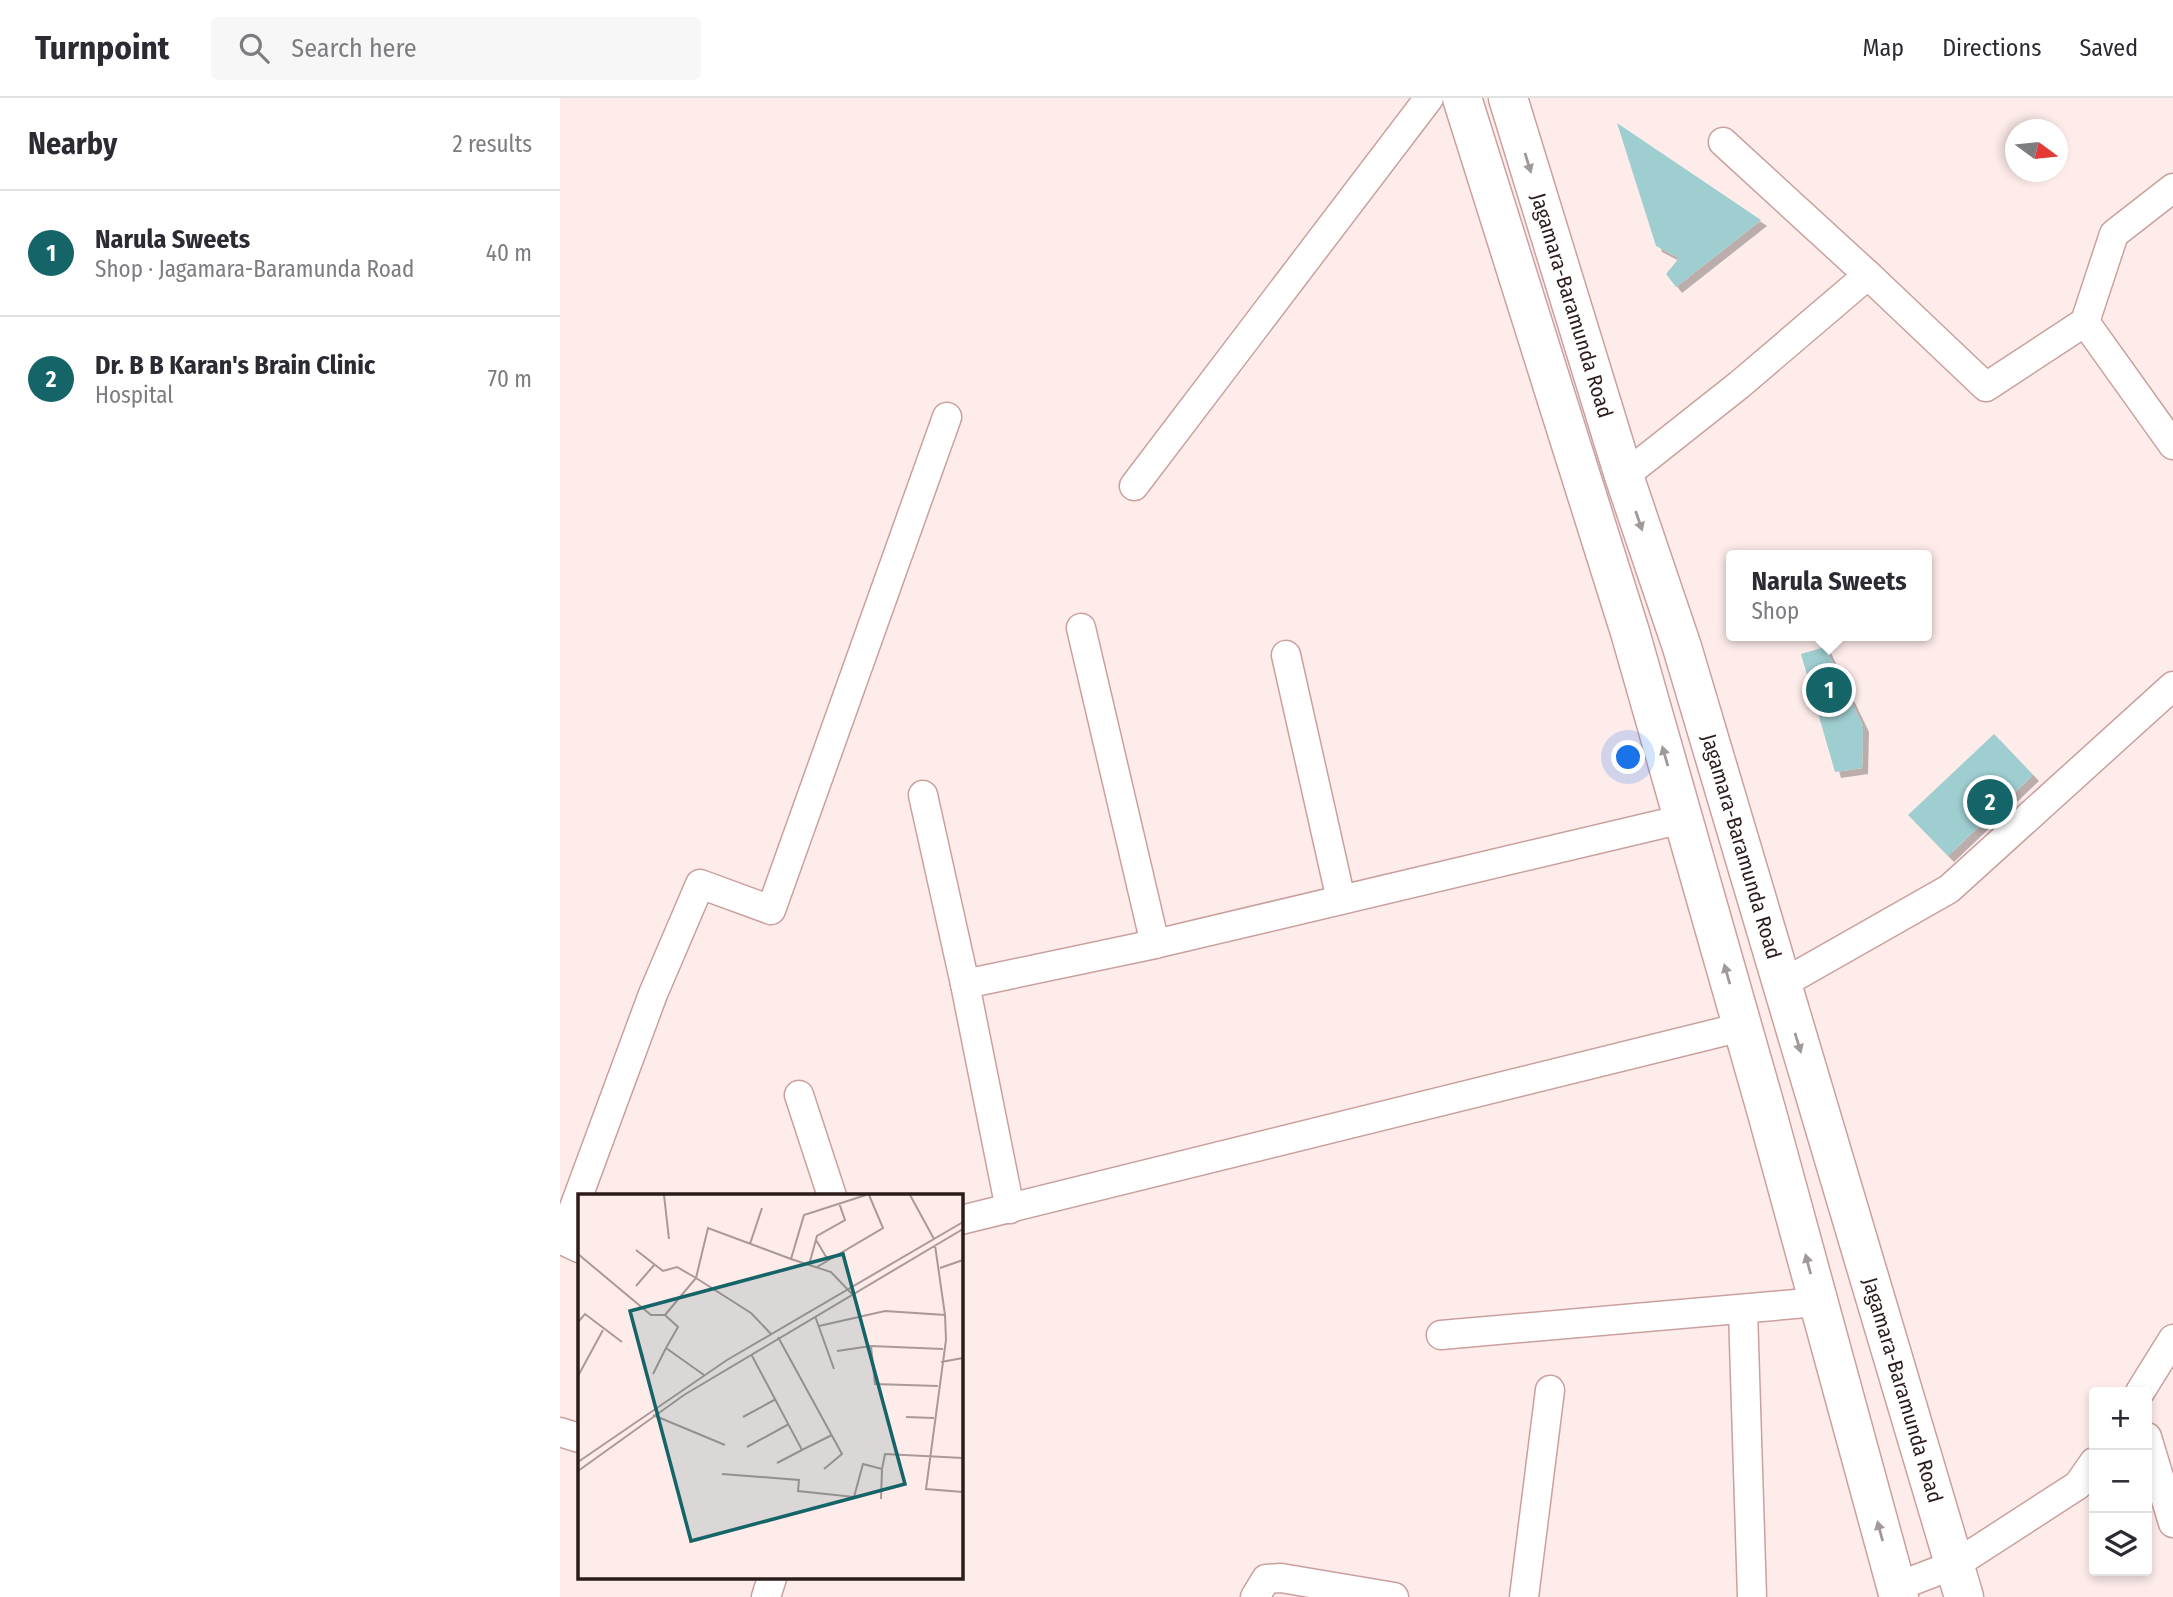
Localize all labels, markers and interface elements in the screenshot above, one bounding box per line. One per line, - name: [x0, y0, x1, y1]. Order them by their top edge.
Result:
- search box: [211, 17, 701, 80]
- text: Turnpoint: [35, 28, 169, 68]
- icon: search: [235, 29, 273, 67]
- text: Search here: [291, 33, 417, 64]
- text: Map: [1863, 34, 1904, 62]
- text: Directions: [1942, 34, 2041, 62]
- text: Saved: [2079, 34, 2138, 62]
- north arrow: [2005, 119, 2068, 182]
- text: Nearby: [28, 126, 117, 162]
- text: 2 results: [452, 130, 532, 158]
- one-way arrow: [1523, 153, 1534, 174]
- street label: Jagamara-Baramunda Road: [1525, 190, 1618, 421]
- text: Narula Sweets: [95, 224, 250, 255]
- text: 1: [46, 239, 56, 267]
- text: 40 m: [486, 239, 532, 267]
- text: Shop · Jagamara-Baramunda Road: [95, 255, 414, 283]
- text: Dr. B B Karan's Brain Clinic: [95, 350, 375, 381]
- text: 2: [46, 365, 56, 393]
- text: 70 m: [488, 365, 532, 393]
- text: Hospital: [95, 381, 173, 409]
- one-way arrow: [1634, 510, 1645, 531]
- popup: [1726, 550, 1932, 641]
- text: Narula Sweets: [1751, 566, 1907, 597]
- text: Shop: [1751, 597, 1799, 625]
- pin: 1: [1806, 664, 1852, 716]
- street label: Jagamara-Baramunda Road: [1695, 731, 1787, 962]
- your location: [1611, 740, 1645, 774]
- one-way arrow: [1659, 744, 1670, 766]
- pin: 2: [1967, 776, 2013, 828]
- one-way arrow: [1722, 964, 1732, 985]
- one-way arrow: [1793, 1033, 1803, 1054]
- inset map: [578, 1194, 962, 1580]
- one-way arrow: [1802, 1253, 1813, 1275]
- street label: Jagamara-Baramunda Road: [1857, 1274, 1948, 1506]
- map controls: [2089, 1387, 2152, 1576]
- button: +: [2089, 1387, 2152, 1450]
- button: −: [2089, 1450, 2152, 1513]
- button: layers: [2089, 1513, 2152, 1576]
- one-way arrow: [1875, 1520, 1885, 1541]

